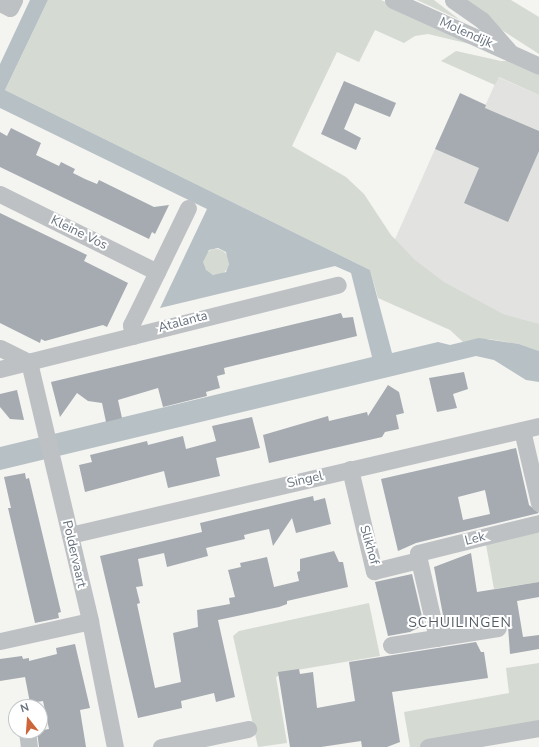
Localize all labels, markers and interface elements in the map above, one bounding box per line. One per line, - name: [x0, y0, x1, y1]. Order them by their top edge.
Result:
- street label: Molendijk: [437, 14, 495, 52]
- street label: Kleine Vos: [48, 213, 110, 253]
- street label: Atalanta: [157, 308, 209, 336]
- street label: Singel: [285, 468, 325, 492]
- street label: Poldervaart: [59, 519, 89, 589]
- street label: Slikhof: [356, 524, 382, 566]
- street label: Lek: [463, 529, 487, 549]
- district label: SCHUILINGEN: [408, 615, 512, 631]
- north arrow: [8, 699, 48, 739]
- text: N: [19, 700, 31, 716]

